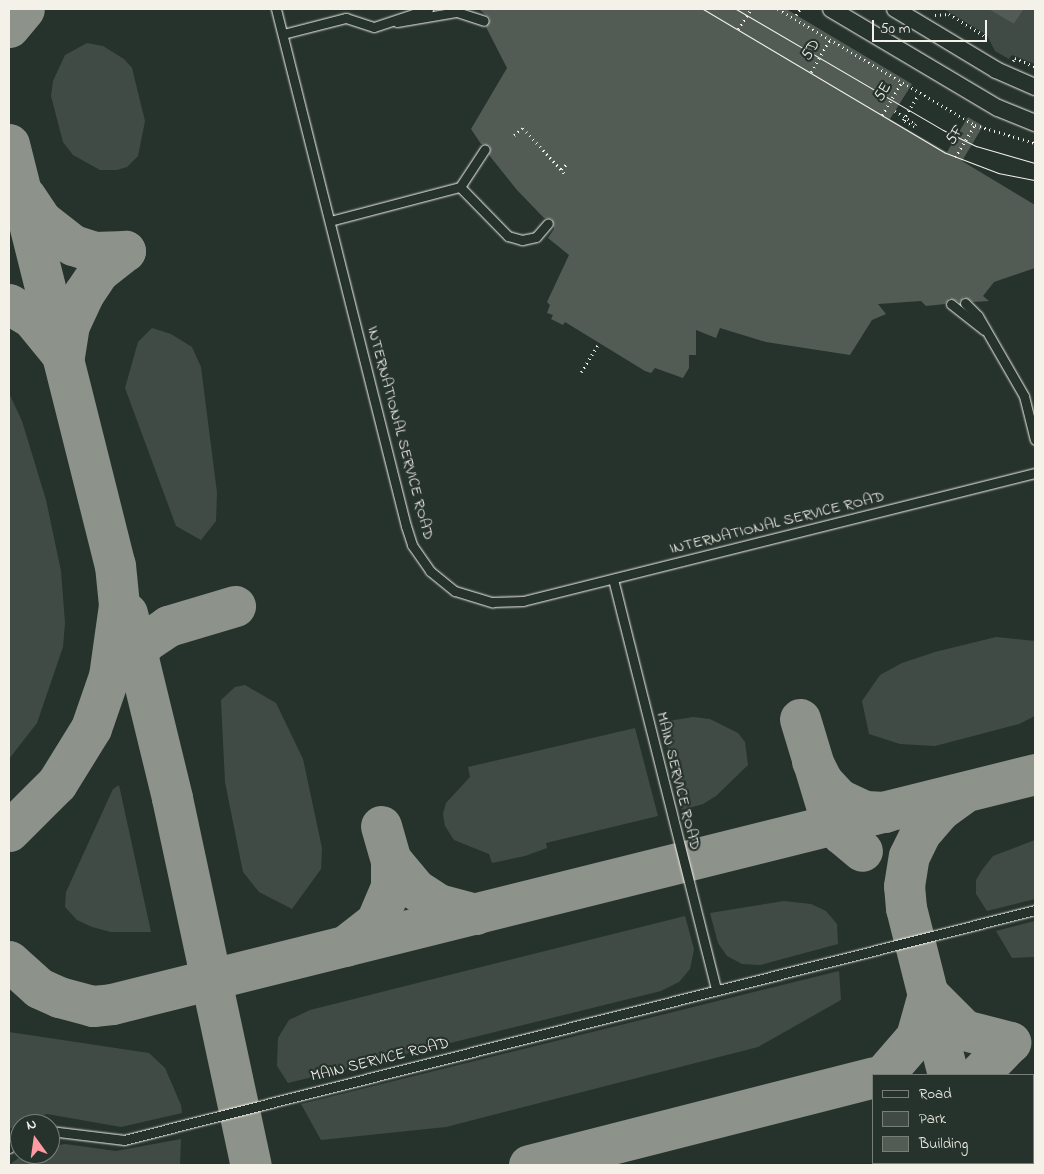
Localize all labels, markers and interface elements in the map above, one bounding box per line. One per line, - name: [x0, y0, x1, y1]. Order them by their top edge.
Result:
- scale bar: [874, 10, 989, 42]
- text: 50 m: [880, 18, 910, 40]
- street label: 5D: [797, 36, 825, 64]
- street label: 5E: [870, 79, 896, 105]
- street label: 5F: [942, 122, 968, 148]
- street label: INTERNATIONAL SERVICE ROAD: [362, 324, 438, 542]
- street label: INTERNATIONAL SERVICE ROAD: [668, 487, 886, 559]
- street label: MAIN SERVICE ROAD: [652, 710, 704, 852]
- street label: MAIN SERVICE ROAD: [309, 1034, 451, 1086]
- legend: [872, 1074, 1034, 1164]
- text: Road: [919, 1083, 952, 1105]
- text: Park: [919, 1108, 946, 1130]
- north arrow: [10, 1114, 60, 1164]
- text: N: [24, 1114, 39, 1136]
- text: Building: [919, 1133, 968, 1155]

